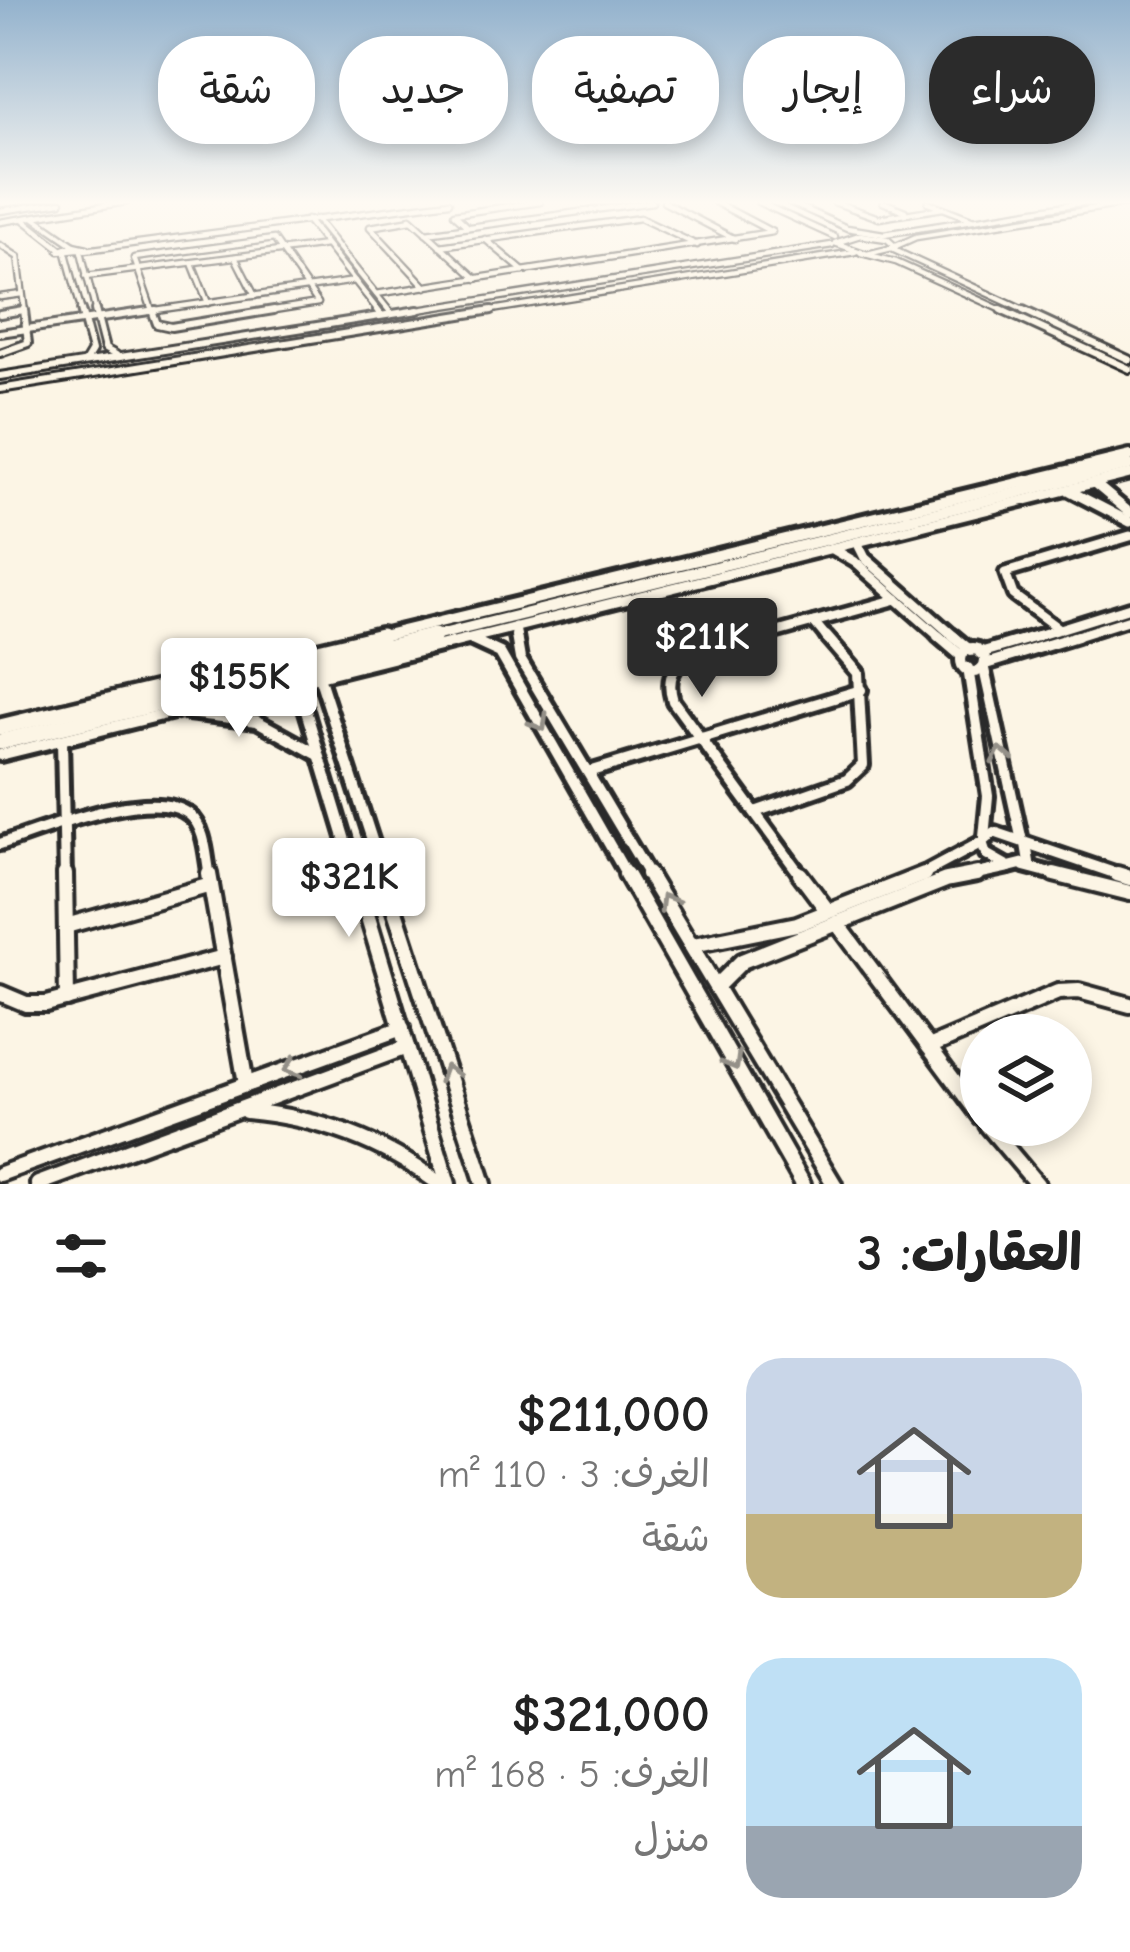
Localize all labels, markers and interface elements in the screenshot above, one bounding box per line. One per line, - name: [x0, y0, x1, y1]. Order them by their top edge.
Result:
- chip: شقة: [158, 36, 315, 144]
- chip: جديد: [339, 36, 508, 144]
- chip: تصفية: [532, 36, 719, 144]
- chip: إيجار: [743, 36, 905, 144]
- chip: شراء: [929, 36, 1095, 144]
- pin: $211K: [618, 598, 786, 700]
- text: $211K: [654, 614, 750, 659]
- pin: $155K: [155, 638, 323, 740]
- text: $155K: [188, 654, 290, 699]
- one-way arrow: [525, 710, 548, 732]
- one-way arrow: [989, 746, 1015, 766]
- pin: $321K: [265, 838, 433, 940]
- text: $321K: [299, 854, 399, 899]
- one-way arrow: [659, 893, 682, 915]
- map controls: [960, 1014, 1092, 1146]
- button: layers: [960, 1014, 1092, 1146]
- one-way arrow: [718, 1049, 741, 1070]
- one-way arrow: [282, 1053, 303, 1078]
- one-way arrow: [438, 1063, 463, 1084]
- icon: filters: [48, 1223, 114, 1289]
- text: العقارات: 3: [857, 1224, 1082, 1283]
- text: $211,000: [517, 1385, 710, 1444]
- icon: home: [842, 1406, 986, 1550]
- text: الغرف: 3 · 110 m²: [438, 1452, 710, 1497]
- text: شقة: [642, 1516, 710, 1561]
- text: $321,000: [511, 1685, 710, 1744]
- icon: home: [842, 1706, 986, 1850]
- text: الغرف: 5 · 168 m²: [434, 1752, 710, 1797]
- text: منزل: [633, 1816, 710, 1861]

